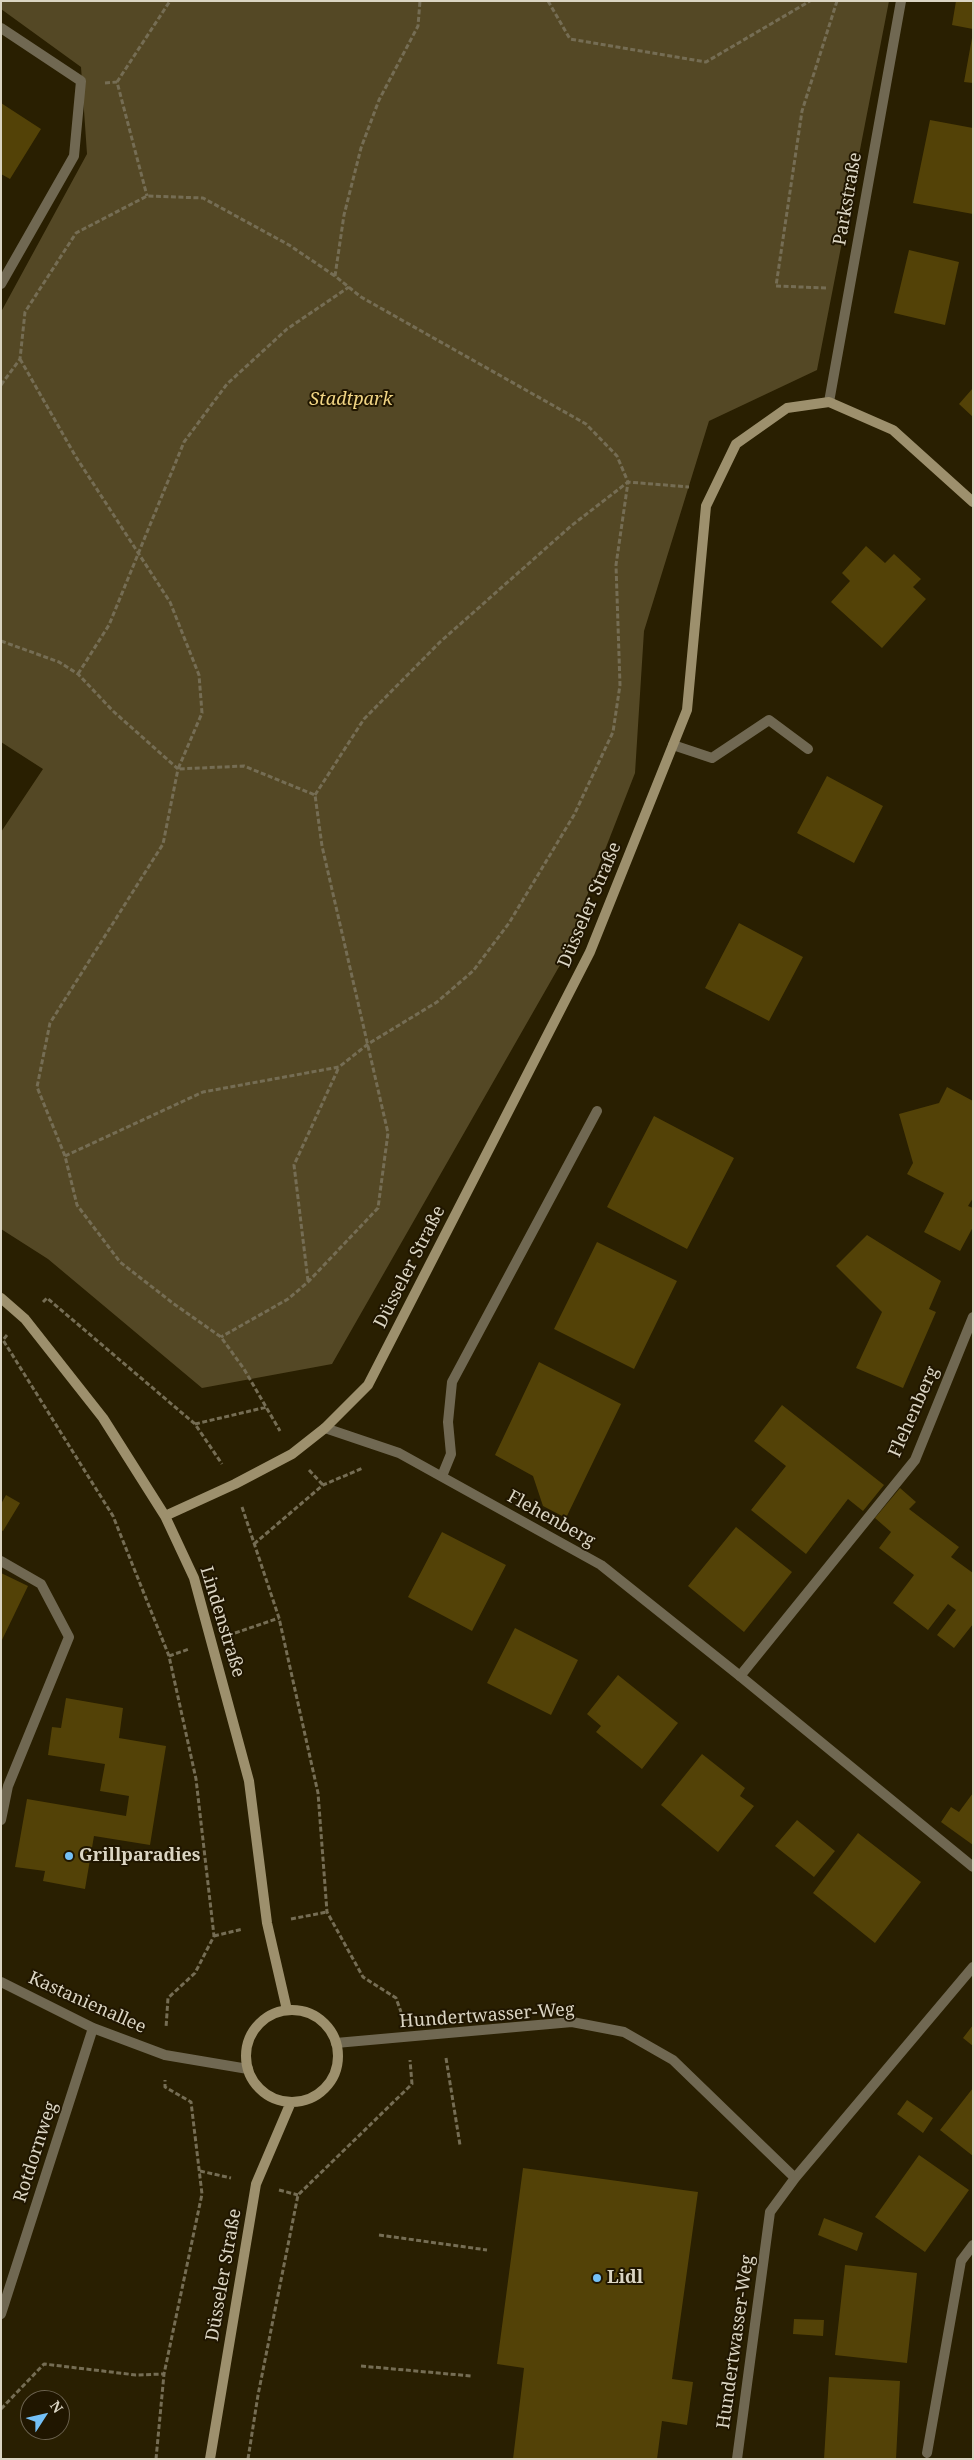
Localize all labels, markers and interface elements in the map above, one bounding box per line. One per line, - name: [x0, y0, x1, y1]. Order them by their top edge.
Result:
- street label: Parkstraße: [829, 151, 867, 247]
- park label: Stadtpark: [309, 389, 393, 411]
- street label: Düsseler Straße: [554, 839, 626, 971]
- street label: Düsseler Straße: [370, 1202, 450, 1332]
- street label: Flehenberg: [884, 1363, 944, 1461]
- street label: Flehenberg: [503, 1486, 599, 1552]
- street label: Lindenstraße: [195, 1564, 249, 1680]
- place label: Grillparadies: [79, 1845, 201, 1867]
- marker: Grillparadies: [63, 1850, 75, 1862]
- street label: Kastanienallee: [25, 1967, 149, 2039]
- street label: Hundertwasser-Weg: [399, 1999, 575, 2033]
- street label: Rotdornweg: [10, 2099, 62, 2205]
- street label: Düsseler Straße: [202, 2207, 246, 2343]
- street label: Hundertwasser-Weg: [713, 2254, 759, 2430]
- place label: Lidl: [607, 2267, 643, 2289]
- marker: Lidl: [591, 2272, 603, 2284]
- north arrow: [20, 2390, 70, 2440]
- text: N: [46, 2397, 68, 2417]

